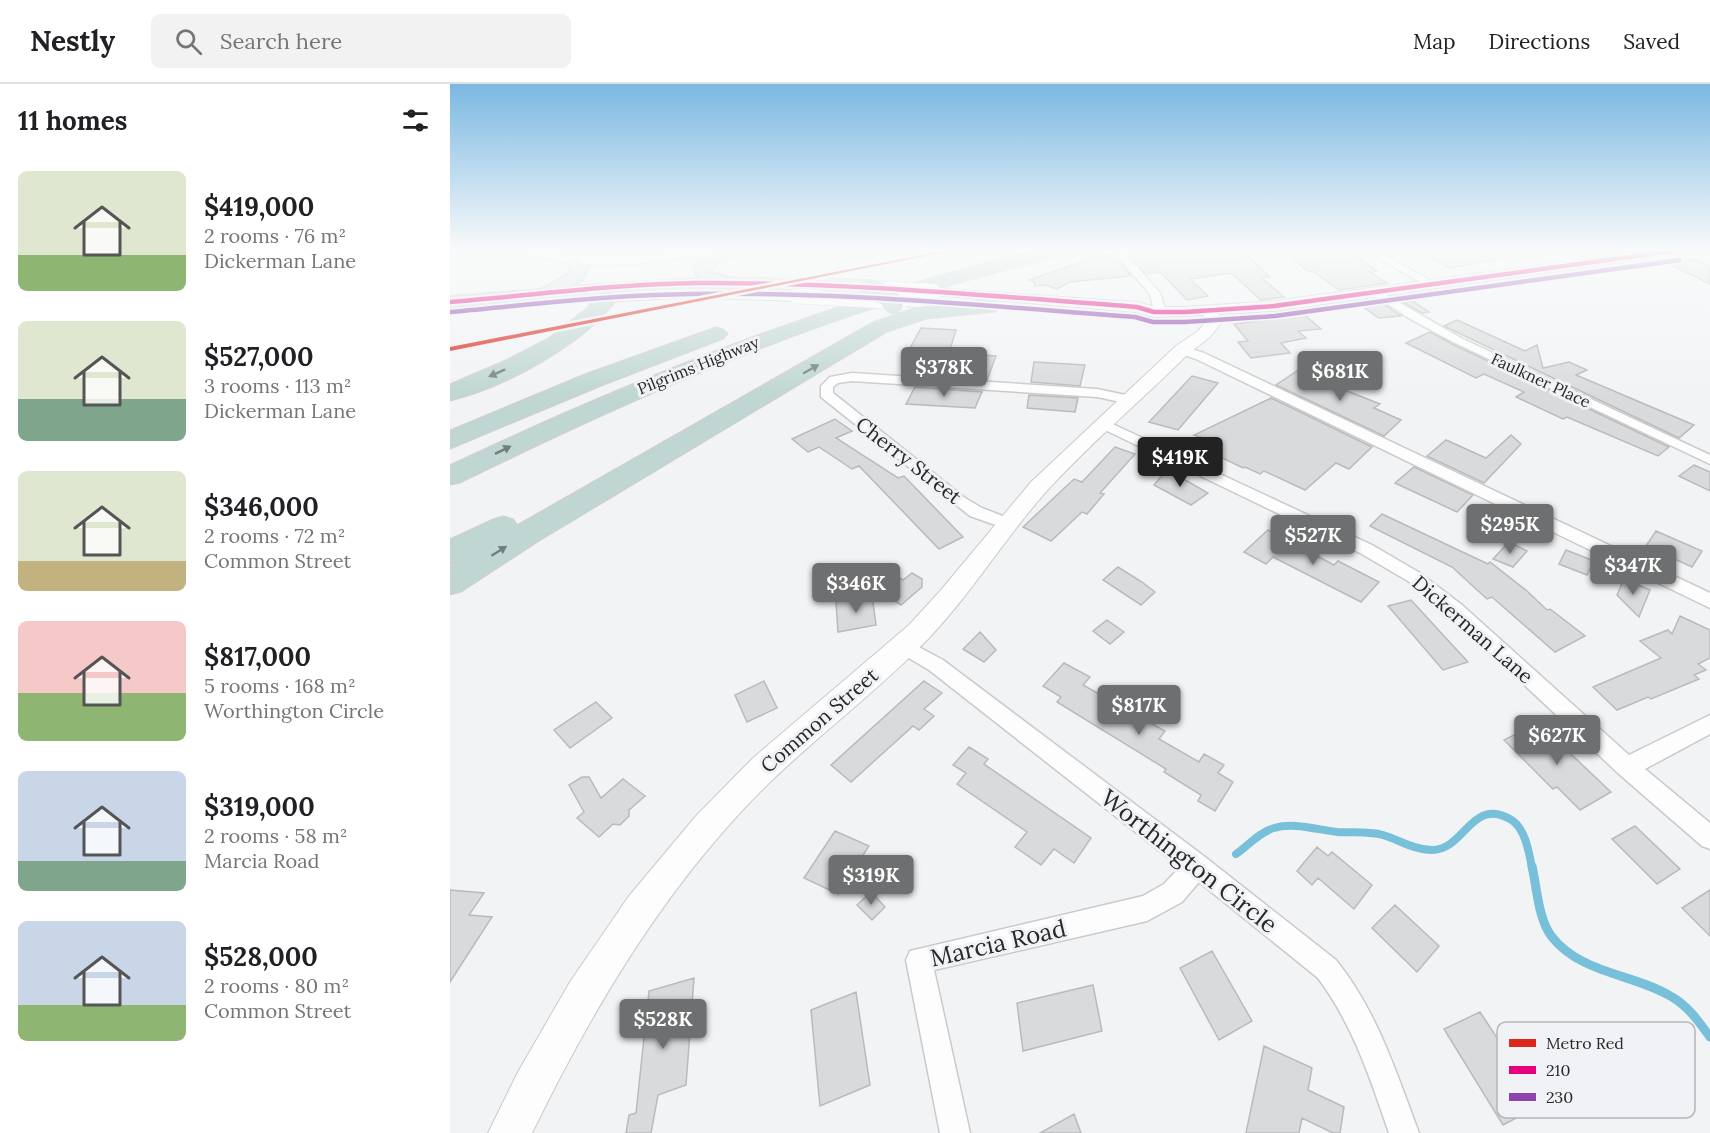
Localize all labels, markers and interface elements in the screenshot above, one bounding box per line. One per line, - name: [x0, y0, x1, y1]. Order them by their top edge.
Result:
- search box: [151, 14, 571, 68]
- text: Nestly: [30, 23, 115, 59]
- icon: search: [172, 25, 205, 58]
- text: Search here: [220, 27, 342, 55]
- text: Map: [1413, 28, 1456, 55]
- text: Directions: [1489, 28, 1590, 55]
- text: Saved: [1623, 28, 1680, 55]
- text: 11 homes: [18, 104, 127, 137]
- icon: filters: [399, 104, 432, 137]
- text: $419,000: [204, 190, 314, 223]
- icon: home: [66, 195, 138, 267]
- text: 2 rooms · 76 m²: [204, 223, 346, 248]
- text: Dickerman Lane: [204, 248, 356, 273]
- street label: Pilgrims Highway: [634, 331, 762, 399]
- text: $527,000: [204, 340, 313, 373]
- icon: home: [66, 345, 138, 417]
- pin: $378K: [902, 347, 986, 398]
- street label: Faulkner Place: [1488, 348, 1594, 412]
- pin: $681K: [1298, 351, 1382, 402]
- text: $378K: [915, 354, 973, 379]
- text: $681K: [1311, 358, 1369, 383]
- one-way arrow: [803, 364, 819, 375]
- one-way arrow: [488, 369, 505, 378]
- text: 3 rooms · 113 m²: [204, 373, 352, 398]
- text: Dickerman Lane: [204, 398, 356, 423]
- street label: Cherry Street: [851, 411, 967, 509]
- pin: $419K: [1138, 437, 1222, 488]
- text: $419K: [1152, 444, 1208, 469]
- one-way arrow: [494, 446, 511, 455]
- text: $346,000: [204, 490, 319, 523]
- icon: home: [66, 495, 138, 567]
- pin: $295K: [1468, 504, 1552, 555]
- text: $295K: [1481, 511, 1539, 536]
- pin: $527K: [1271, 515, 1355, 566]
- text: $527K: [1285, 522, 1341, 547]
- text: 2 rooms · 72 m²: [204, 523, 345, 548]
- pin: $347K: [1591, 545, 1675, 596]
- one-way arrow: [491, 546, 507, 557]
- text: Common Street: [204, 548, 351, 573]
- text: $347K: [1604, 552, 1662, 577]
- pin: $346K: [814, 563, 898, 614]
- text: $346K: [826, 570, 886, 595]
- street label: Dickerman Lane: [1407, 570, 1539, 688]
- text: $817,000: [204, 640, 311, 673]
- icon: home: [66, 645, 138, 717]
- street label: Common Street: [755, 662, 883, 778]
- text: 5 rooms · 168 m²: [204, 673, 356, 698]
- pin: $817K: [1097, 685, 1181, 736]
- text: $817K: [1112, 692, 1166, 717]
- text: Worthington Circle: [204, 698, 384, 723]
- pin: $627K: [1515, 715, 1599, 766]
- text: $627K: [1528, 722, 1586, 747]
- street label: Worthington Circle: [1094, 782, 1284, 940]
- text: $319,000: [204, 790, 315, 823]
- icon: home: [66, 795, 138, 867]
- text: 2 rooms · 58 m²: [204, 823, 348, 848]
- text: Marcia Road: [204, 848, 319, 873]
- pin: $319K: [829, 855, 913, 906]
- text: $319K: [843, 862, 899, 887]
- street label: Marcia Road: [927, 912, 1069, 974]
- text: $528,000: [204, 940, 318, 973]
- icon: home: [66, 945, 138, 1017]
- text: 2 rooms · 80 m²: [204, 973, 349, 998]
- text: Common Street: [204, 998, 351, 1023]
- pin: $528K: [621, 999, 705, 1050]
- text: $528K: [634, 1006, 692, 1031]
- legend: [1497, 1022, 1695, 1118]
- text: Metro Red: [1546, 1033, 1624, 1053]
- text: 210: [1546, 1060, 1570, 1080]
- text: 230: [1546, 1087, 1573, 1107]

